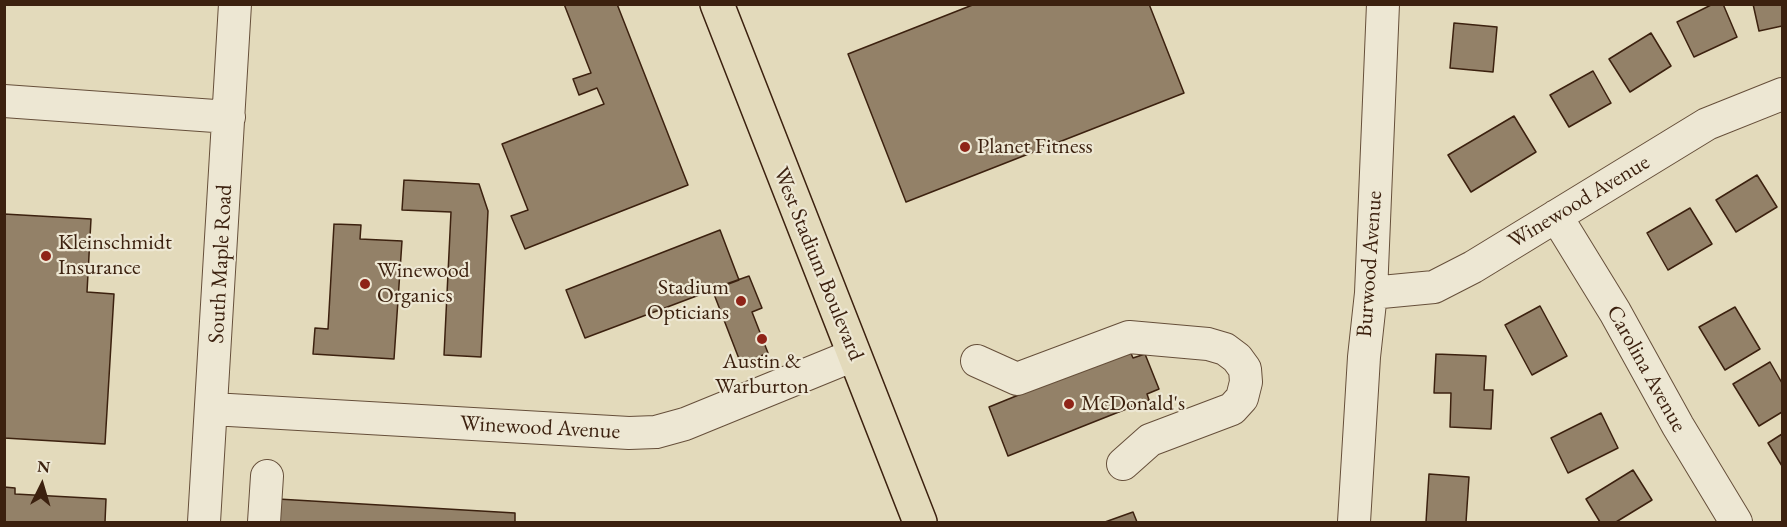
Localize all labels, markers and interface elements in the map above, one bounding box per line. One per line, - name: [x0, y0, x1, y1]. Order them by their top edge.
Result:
- place label: Planet Fitness: [977, 134, 1093, 160]
- marker: Planet Fitness: [958, 140, 972, 154]
- street label: Winewood Avenue: [1504, 149, 1654, 255]
- street label: West Stadium Boulevard: [767, 163, 869, 365]
- street label: South Maple Road: [204, 184, 238, 344]
- street label: Burwood Avenue: [1352, 190, 1388, 338]
- place label: Kleinschmidt Insurance: [58, 230, 172, 282]
- marker: Kleinschmidt Insurance: [39, 249, 53, 263]
- place label: Winewood Organics: [377, 258, 470, 310]
- place label: Stadium Opticians: [647, 275, 729, 326]
- marker: Winewood Organics: [358, 277, 372, 291]
- marker: Stadium Opticians: [734, 294, 748, 308]
- street label: Carolina Avenue: [1600, 301, 1692, 437]
- marker: Austin & Warburton: [755, 332, 769, 346]
- place label: Austin & Warburton: [715, 349, 809, 400]
- place label: McDonald's: [1081, 391, 1185, 417]
- marker: McDonald's: [1062, 397, 1076, 411]
- street label: Winewood Avenue: [459, 411, 621, 445]
- north arrow: [12, 455, 72, 515]
- text: N: [36, 456, 51, 478]

